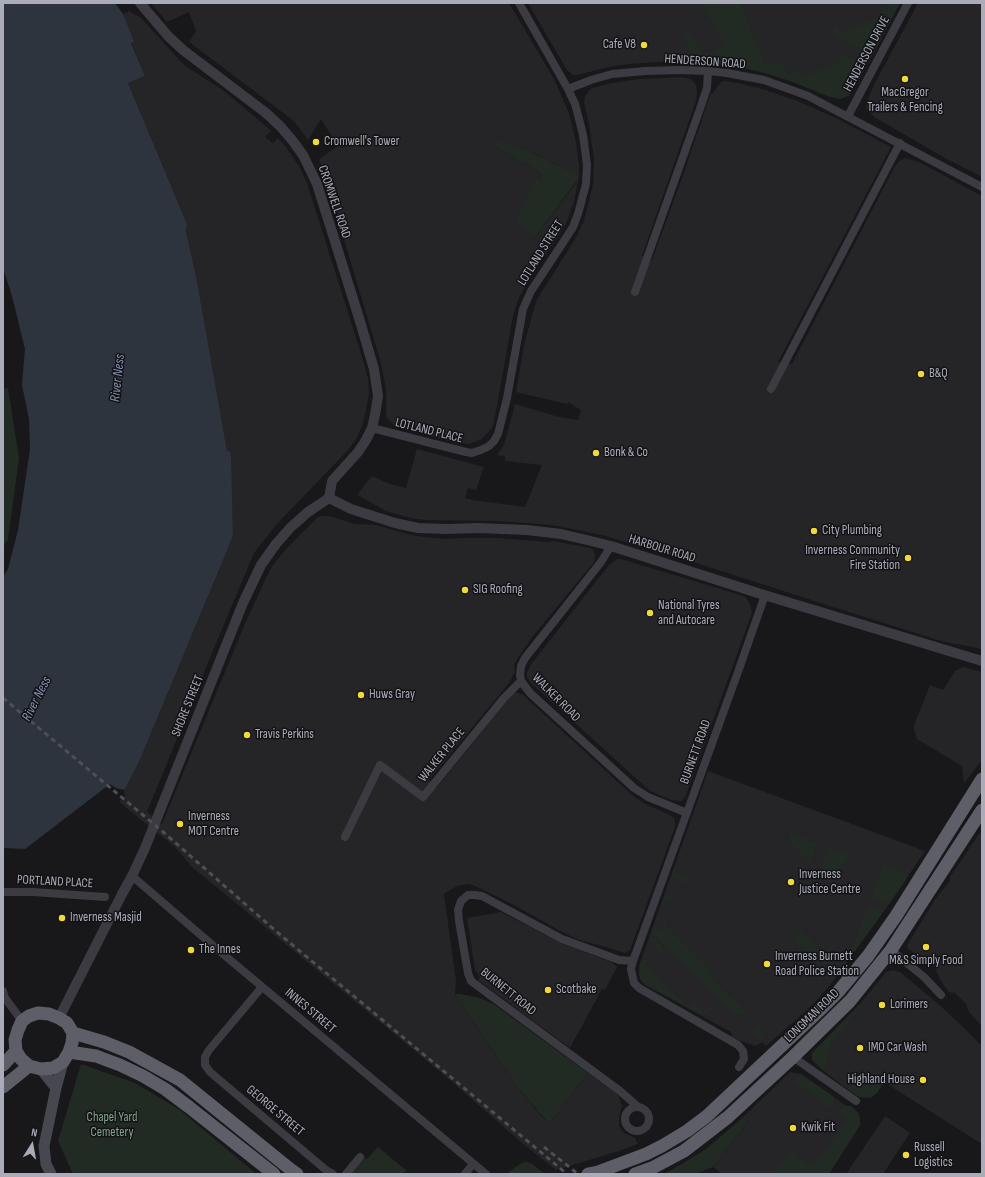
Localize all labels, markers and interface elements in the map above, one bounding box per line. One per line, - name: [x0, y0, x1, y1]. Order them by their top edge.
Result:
- street label: HENDERSON DRIVE: [841, 14, 893, 94]
- place label: Cafe V8: [603, 37, 636, 53]
- marker: Cafe V8: [639, 40, 649, 50]
- street label: HENDERSON ROAD: [664, 51, 746, 73]
- marker: MacGregor Trailers & Fencing: [900, 74, 910, 84]
- place label: MacGregor Trailers & Fencing: [867, 85, 943, 116]
- place label: Cromwell's Tower: [324, 134, 400, 150]
- marker: Cromwell's Tower: [311, 137, 321, 147]
- street label: CROMWELL ROAD: [314, 163, 354, 241]
- street label: LOTLAND STREET: [515, 217, 567, 289]
- water label: River Ness: [107, 353, 129, 403]
- place label: B&Q: [929, 366, 948, 382]
- marker: B&Q: [916, 369, 926, 379]
- street label: LOTLAND PLACE: [394, 415, 464, 447]
- place label: Bonk & Co: [604, 445, 648, 461]
- marker: Bonk & Co: [591, 448, 601, 458]
- place label: City Plumbing: [822, 523, 882, 539]
- marker: City Plumbing: [809, 526, 819, 536]
- street label: HARBOUR ROAD: [627, 531, 697, 567]
- place label: Inverness Community Fire Station: [805, 543, 900, 574]
- marker: Inverness Community Fire Station: [903, 553, 913, 563]
- place label: SIG Roofing: [473, 582, 523, 598]
- marker: SIG Roofing: [460, 585, 470, 595]
- place label: National Tyres and Autocare: [658, 598, 720, 629]
- marker: National Tyres and Autocare: [645, 608, 655, 618]
- street label: WALKER ROAD: [529, 671, 583, 725]
- street label: SHORE STREET: [169, 673, 207, 739]
- water label: River Ness: [19, 674, 55, 724]
- place label: Huws Gray: [369, 687, 415, 703]
- marker: Huws Gray: [356, 690, 366, 700]
- street label: BURNETT ROAD: [677, 718, 715, 786]
- street label: WALKER PLACE: [415, 725, 469, 785]
- place label: Travis Perkins: [255, 727, 314, 743]
- marker: Travis Perkins: [242, 730, 252, 740]
- place label: Inverness MOT Centre: [188, 809, 239, 840]
- marker: Inverness MOT Centre: [175, 819, 185, 829]
- place label: Inverness Justice Centre: [799, 867, 860, 898]
- street label: PORTLAND PLACE: [17, 872, 93, 892]
- marker: Inverness Justice Centre: [786, 877, 796, 887]
- place label: Inverness Masjid: [70, 910, 142, 926]
- marker: Inverness Masjid: [57, 913, 67, 923]
- place label: The Innes: [199, 942, 241, 958]
- marker: M&S Simply Food: [921, 942, 931, 952]
- marker: The Innes: [186, 945, 196, 955]
- place label: Inverness Burnett Road Police Station: [775, 949, 859, 980]
- place label: M&S Simply Food: [889, 953, 963, 969]
- marker: Inverness Burnett Road Police Station: [762, 959, 772, 969]
- street label: BURNETT ROAD: [477, 965, 539, 1019]
- place label: Scotbake: [556, 982, 596, 998]
- street label: INNES STREET: [281, 985, 339, 1037]
- marker: Scotbake: [543, 985, 553, 995]
- street label: LONGMAN ROAD: [781, 986, 843, 1046]
- place label: Lorimers: [890, 997, 928, 1013]
- marker: Lorimers: [877, 1000, 887, 1010]
- place label: IMO Car Wash: [868, 1040, 927, 1056]
- marker: IMO Car Wash: [855, 1043, 865, 1053]
- place label: Highland House: [847, 1072, 915, 1088]
- marker: Highland House: [918, 1075, 928, 1085]
- street label: GEORGE STREET: [243, 1082, 307, 1140]
- park label: Chapel Yard Cemetery: [87, 1110, 137, 1141]
- place label: Kwik Fit: [801, 1120, 835, 1136]
- marker: Kwik Fit: [788, 1123, 798, 1133]
- north arrow: [12, 1125, 52, 1165]
- text: N: [30, 1126, 39, 1140]
- place label: Russell Logistics: [914, 1140, 953, 1171]
- marker: Russell Logistics: [901, 1150, 911, 1160]

